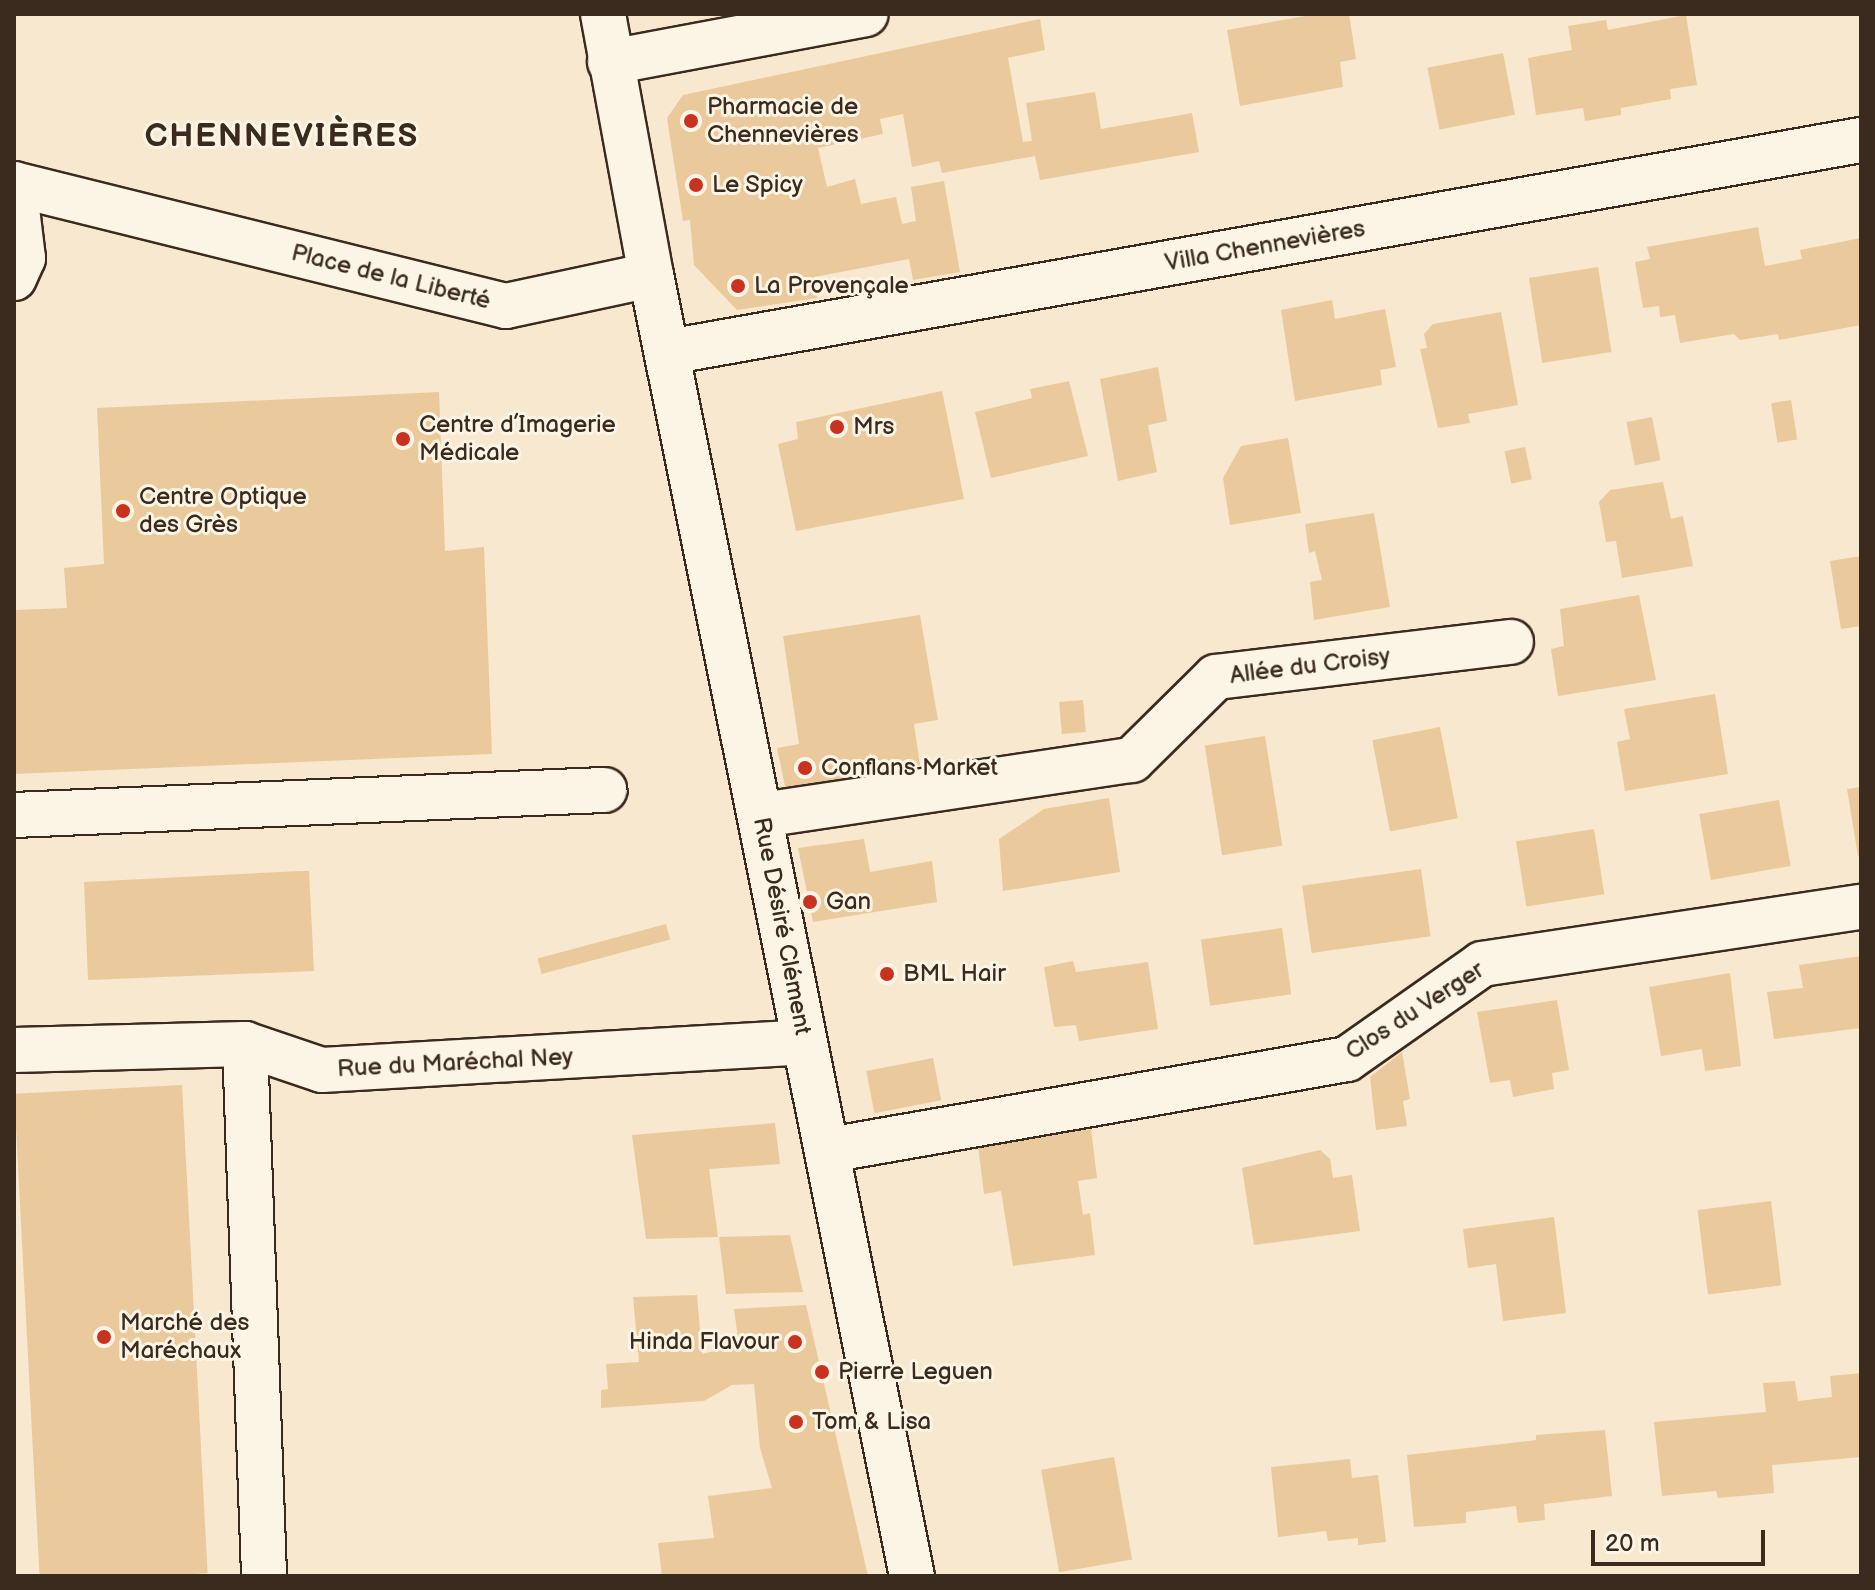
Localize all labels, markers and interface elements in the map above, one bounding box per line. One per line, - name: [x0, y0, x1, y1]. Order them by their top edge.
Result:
- place label: Pharmacie de Chennevières: [707, 93, 859, 149]
- marker: Pharmacie de Chennevières: [682, 112, 700, 130]
- district label: CHENNEVIÈRES: [145, 118, 419, 156]
- place label: Le Spicy: [712, 171, 803, 199]
- marker: Le Spicy: [687, 176, 705, 194]
- street label: Villa Chennevières: [1163, 214, 1367, 278]
- street label: Place de la Liberté: [288, 238, 494, 316]
- place label: La Provençale: [754, 272, 909, 300]
- marker: La Provençale: [729, 277, 747, 295]
- place label: Centre d’Imagerie Médicale: [419, 411, 616, 467]
- place label: Mrs: [853, 413, 894, 441]
- marker: Mrs: [828, 418, 846, 436]
- marker: Centre d’Imagerie Médicale: [394, 430, 412, 448]
- place label: Centre Optique des Grès: [139, 483, 307, 539]
- marker: Centre Optique des Grès: [114, 502, 132, 520]
- street label: Allée du Croisy: [1228, 642, 1392, 690]
- place label: Conflans Market: [821, 754, 998, 782]
- marker: Conflans Market: [796, 759, 814, 777]
- street label: Rue Désiré Clément: [747, 815, 817, 1037]
- place label: Gan: [826, 888, 871, 916]
- marker: Gan: [801, 893, 819, 911]
- street label: Clos du Verger: [1340, 955, 1490, 1067]
- place label: BML Hair: [903, 960, 1006, 988]
- marker: BML Hair: [878, 965, 896, 983]
- street label: Rue du Maréchal Ney: [336, 1042, 574, 1084]
- place label: Marché des Maréchaux: [120, 1309, 249, 1365]
- marker: Marché des Maréchaux: [95, 1328, 113, 1346]
- place label: Hinda Flavour: [629, 1328, 779, 1356]
- marker: Hinda Flavour: [786, 1333, 804, 1351]
- place label: Pierre Leguen: [838, 1358, 993, 1386]
- marker: Pierre Leguen: [813, 1363, 831, 1381]
- place label: Tom & Lisa: [812, 1408, 931, 1436]
- marker: Tom & Lisa: [787, 1413, 805, 1431]
- scale bar: [1595, 1514, 1769, 1564]
- text: 20 m: [1605, 1529, 1660, 1558]

